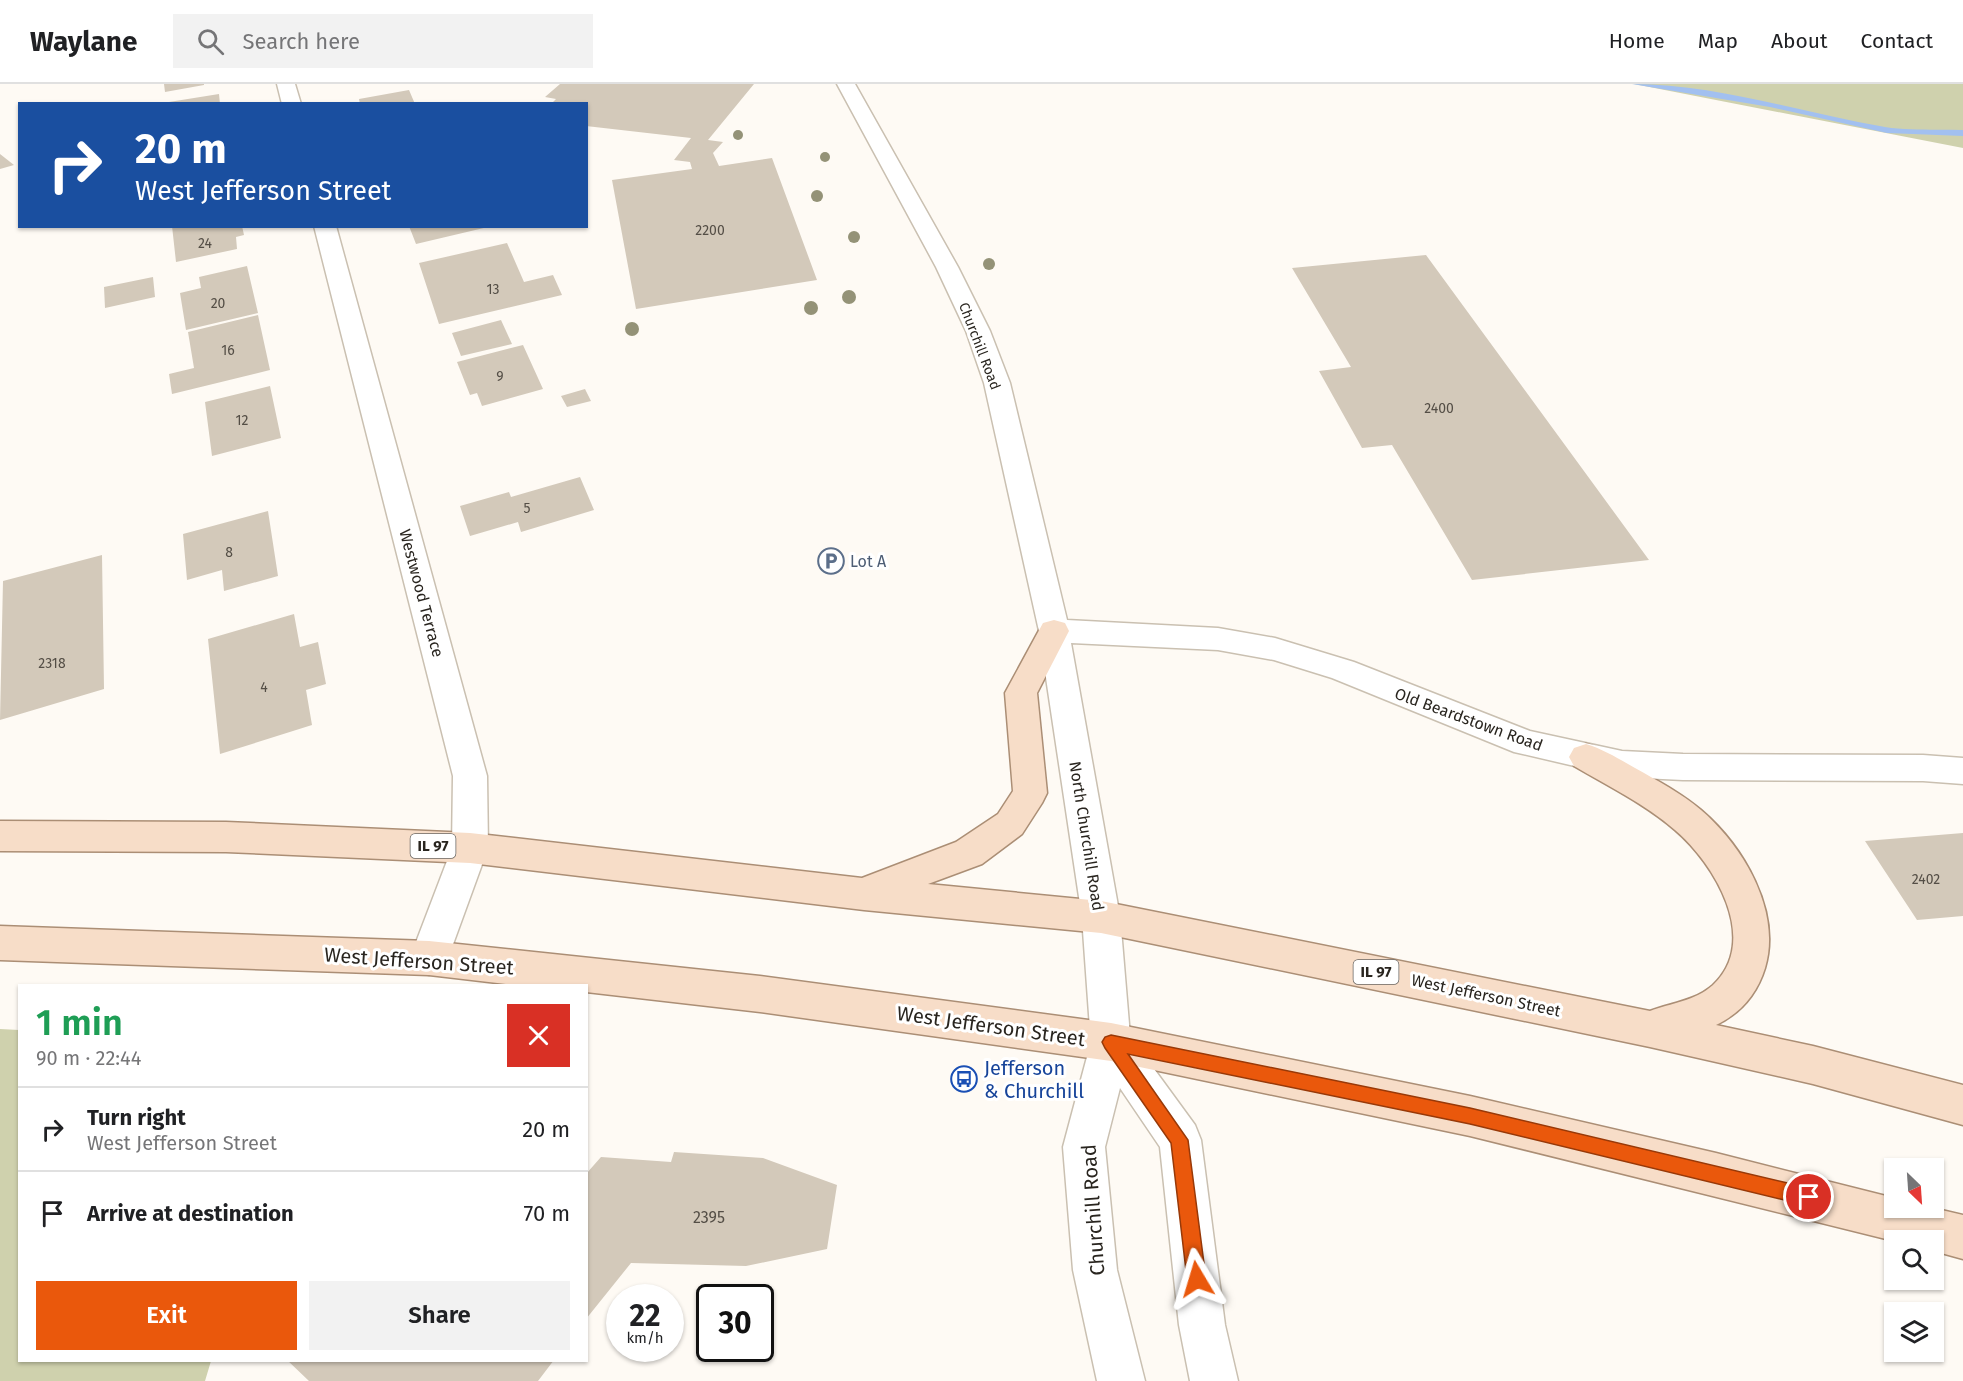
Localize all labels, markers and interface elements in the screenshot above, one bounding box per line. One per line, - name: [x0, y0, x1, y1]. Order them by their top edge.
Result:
- search box: [173, 14, 593, 68]
- text: Waylane: [30, 25, 137, 58]
- icon: search: [194, 25, 227, 58]
- text: Search here: [242, 28, 360, 55]
- text: Home: [1609, 28, 1665, 54]
- text: Map: [1698, 28, 1738, 54]
- text: About: [1771, 28, 1828, 54]
- text: Contact: [1861, 28, 1933, 54]
- text: 20 m: [135, 124, 227, 174]
- icon: right: [36, 126, 114, 204]
- text: West Jefferson Street: [135, 175, 391, 207]
- house number: 2200: [695, 222, 725, 239]
- house number: 24: [198, 235, 213, 252]
- house number: 13: [486, 281, 500, 298]
- house number: 20: [211, 295, 226, 312]
- street label: Churchill Road: [955, 300, 1004, 392]
- house number: 16: [221, 342, 235, 359]
- house number: 9: [496, 368, 504, 385]
- house number: 2400: [1424, 400, 1454, 417]
- house number: 12: [236, 412, 249, 429]
- house number: 5: [523, 500, 531, 517]
- street label: Westwood Terrace: [395, 527, 448, 659]
- house number: 8: [225, 544, 233, 561]
- parking icon: Lot A: [816, 546, 846, 576]
- place label: Lot A: [850, 552, 887, 571]
- house number: 2318: [38, 655, 66, 672]
- house number: 4: [260, 679, 268, 696]
- street label: Old Beardstown Road: [1392, 684, 1545, 755]
- street label: North Churchill Road: [1065, 760, 1108, 912]
- road number: IL 97: [410, 834, 456, 858]
- house number: 2402: [1912, 871, 1940, 888]
- street label: West Jefferson Street: [323, 942, 515, 980]
- road number: IL 97: [1354, 960, 1398, 984]
- street label: West Jefferson Street: [1410, 970, 1562, 1021]
- text: 1 min: [36, 1001, 123, 1045]
- street label: West Jefferson Street: [895, 1001, 1087, 1051]
- button: close: [507, 1004, 570, 1067]
- text: 90 m · 22:44: [36, 1046, 141, 1070]
- place label: Jefferson & Churchill: [984, 1056, 1084, 1103]
- bus stop icon: Jefferson & Churchill: [949, 1064, 979, 1094]
- text: Turn right: [87, 1104, 186, 1131]
- icon: right: [36, 1113, 69, 1146]
- text: 20 m: [522, 1116, 570, 1143]
- text: West Jefferson Street: [87, 1131, 277, 1155]
- street label: Churchill Road: [1076, 1144, 1110, 1276]
- north arrow: [1884, 1158, 1944, 1218]
- map controls: [1884, 1158, 1944, 1362]
- pin: [1783, 1171, 1834, 1222]
- icon: arrive: [1792, 1180, 1825, 1213]
- icon: arrive: [36, 1197, 69, 1230]
- text: Arrive at destination: [87, 1200, 294, 1227]
- text: 70 m: [524, 1200, 570, 1227]
- house number: 2395: [693, 1208, 725, 1227]
- button: search: [1884, 1230, 1944, 1290]
- position arrow: [1165, 1247, 1229, 1311]
- button: Exit: [36, 1281, 297, 1350]
- button: Share: [309, 1281, 570, 1350]
- speed limit sign: 30: [696, 1284, 774, 1362]
- text: 22: [629, 1298, 661, 1334]
- button: layers: [1884, 1302, 1944, 1362]
- text: km/h: [626, 1329, 664, 1347]

